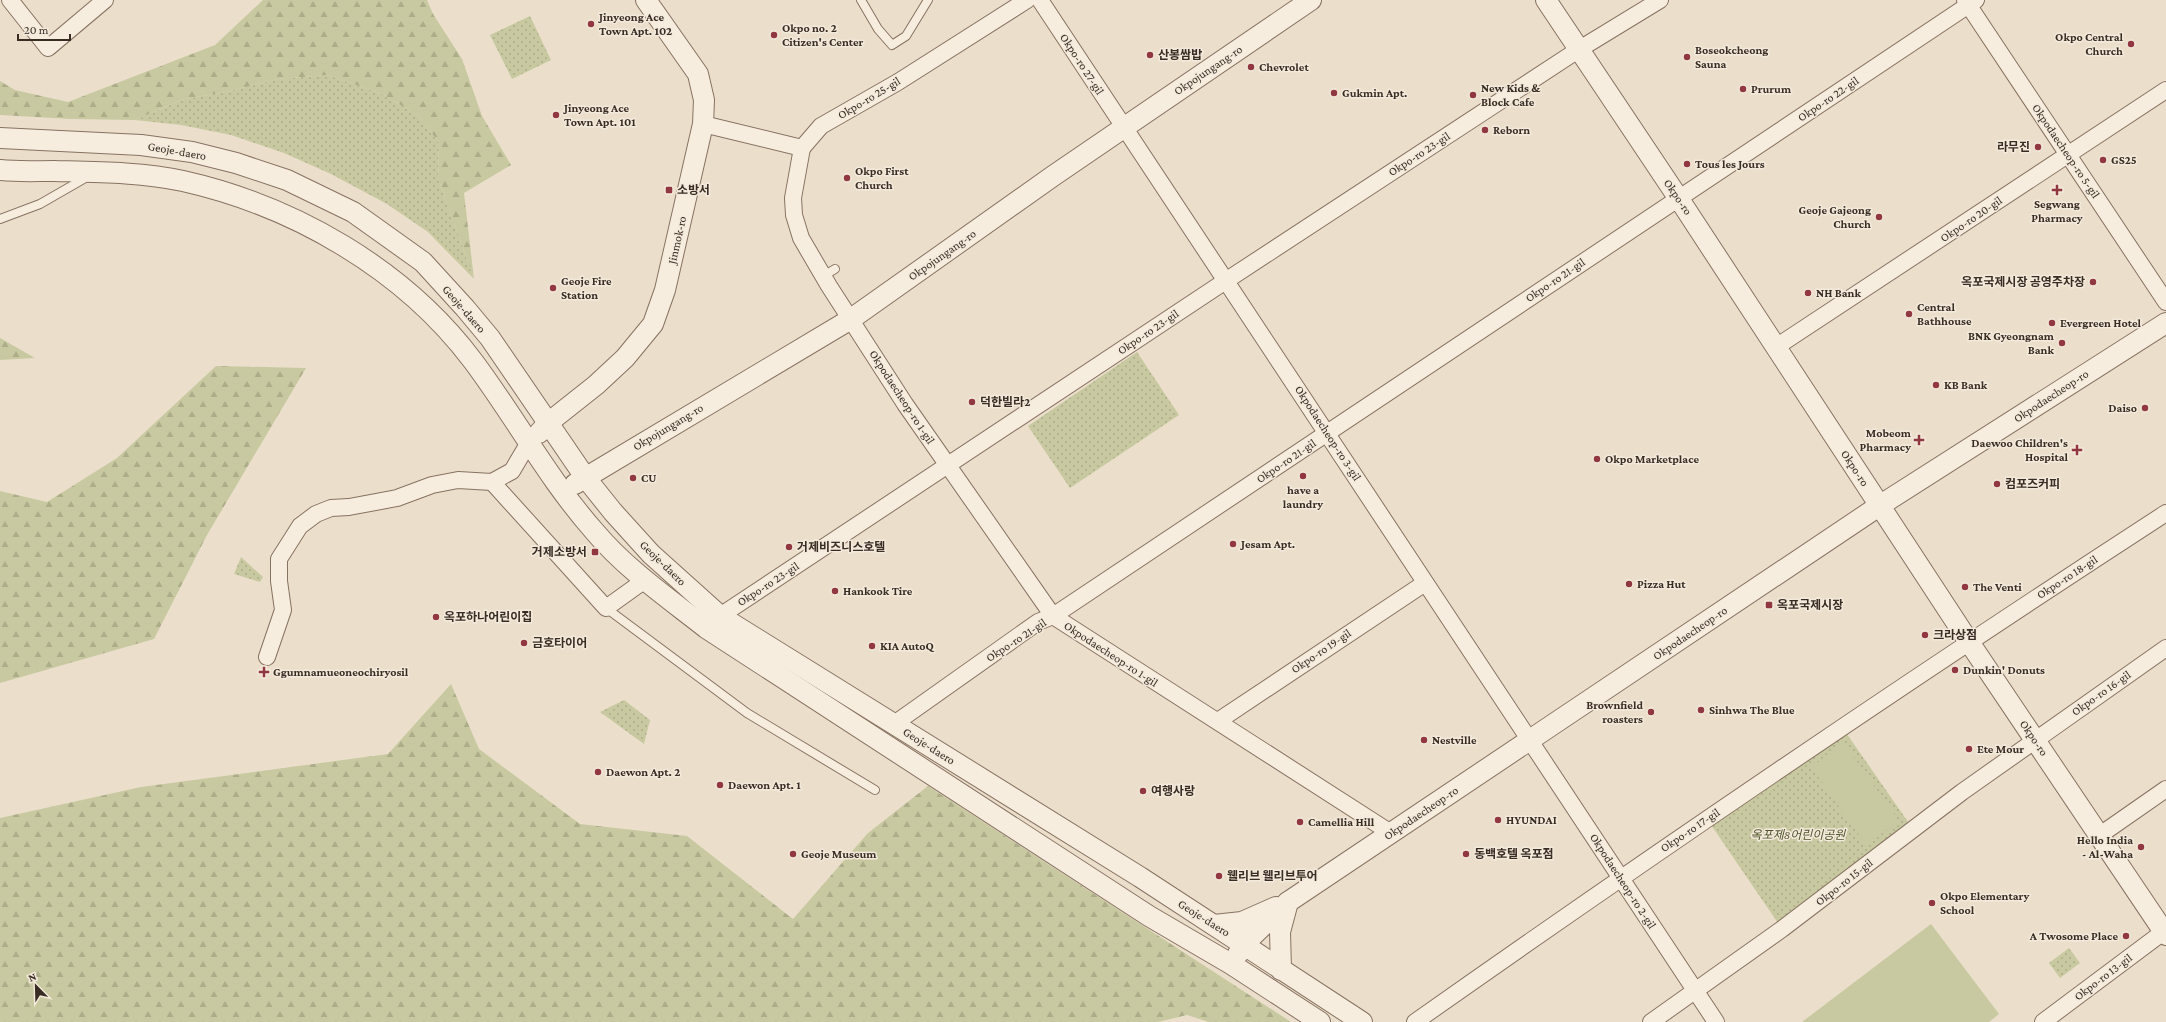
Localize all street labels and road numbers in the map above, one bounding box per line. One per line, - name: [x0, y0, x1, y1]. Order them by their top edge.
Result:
- street label: Okpo-ro 27-gil: [1057, 31, 1107, 97]
- street label: Okpojungang-ro: [1171, 42, 1245, 98]
- street label: Okpo-ro 22-gil: [1795, 73, 1861, 125]
- street label: Okpo-ro 25-gil: [835, 74, 903, 122]
- street label: Okpodaecheop-ro 5-gil: [2029, 101, 2103, 201]
- street label: Okpo-ro 23-gil: [1386, 129, 1452, 179]
- street label: Geoje-daero: [147, 139, 207, 163]
- street label: Okpo-ro: [1661, 176, 1695, 218]
- street label: Okpo-ro 20-gil: [1937, 193, 2005, 245]
- street label: Jinmok-ro: [664, 215, 689, 266]
- street label: Okpojungang-ro: [905, 226, 979, 284]
- street label: Okpo-ro 21-gil: [1523, 255, 1587, 305]
- street label: Geoje-daero: [439, 282, 489, 336]
- street label: Okpo-ro 23-gil: [1115, 306, 1181, 358]
- street label: Okpodaecheop-ro 1-gil: [866, 347, 938, 447]
- street label: Okpodaecheop-ro: [2011, 367, 2091, 425]
- street label: Okpodaecheop-ro 3-gil: [1292, 383, 1364, 483]
- street label: Okpojungang-ro: [630, 400, 706, 454]
- street label: Okpo-ro 21-gil: [1254, 436, 1318, 486]
- street label: Okpo-ro: [1838, 447, 1872, 489]
- street label: Geoje-daero: [637, 538, 689, 589]
- street label: Okpo-ro 18-gil: [2034, 552, 2100, 602]
- street label: Okpo-ro 23-gil: [735, 559, 801, 609]
- street label: Okpodaecheop-ro: [1650, 603, 1730, 663]
- street label: Okpo-ro 21-gil: [983, 615, 1049, 665]
- street label: Okpodaecheop-ro 1-gil: [1061, 618, 1161, 690]
- street label: Okpo-ro 19-gil: [1288, 626, 1354, 676]
- street label: Okpo-ro 16-gil: [2069, 667, 2133, 719]
- street label: Okpo-ro: [2017, 717, 2051, 759]
- street label: Geoje-daero: [900, 724, 958, 768]
- street label: Okpodaecheop-ro: [1381, 783, 1461, 843]
- street label: Okpo-ro 17-gil: [1658, 805, 1722, 855]
- street label: Okpodaecheop-ro 2-gil: [1587, 831, 1659, 931]
- street label: Okpo-ro 15-gil: [1813, 855, 1875, 909]
- street label: Geoje-daero: [1175, 896, 1233, 940]
- street label: Okpo-ro 13-gil: [2071, 951, 2135, 1003]

